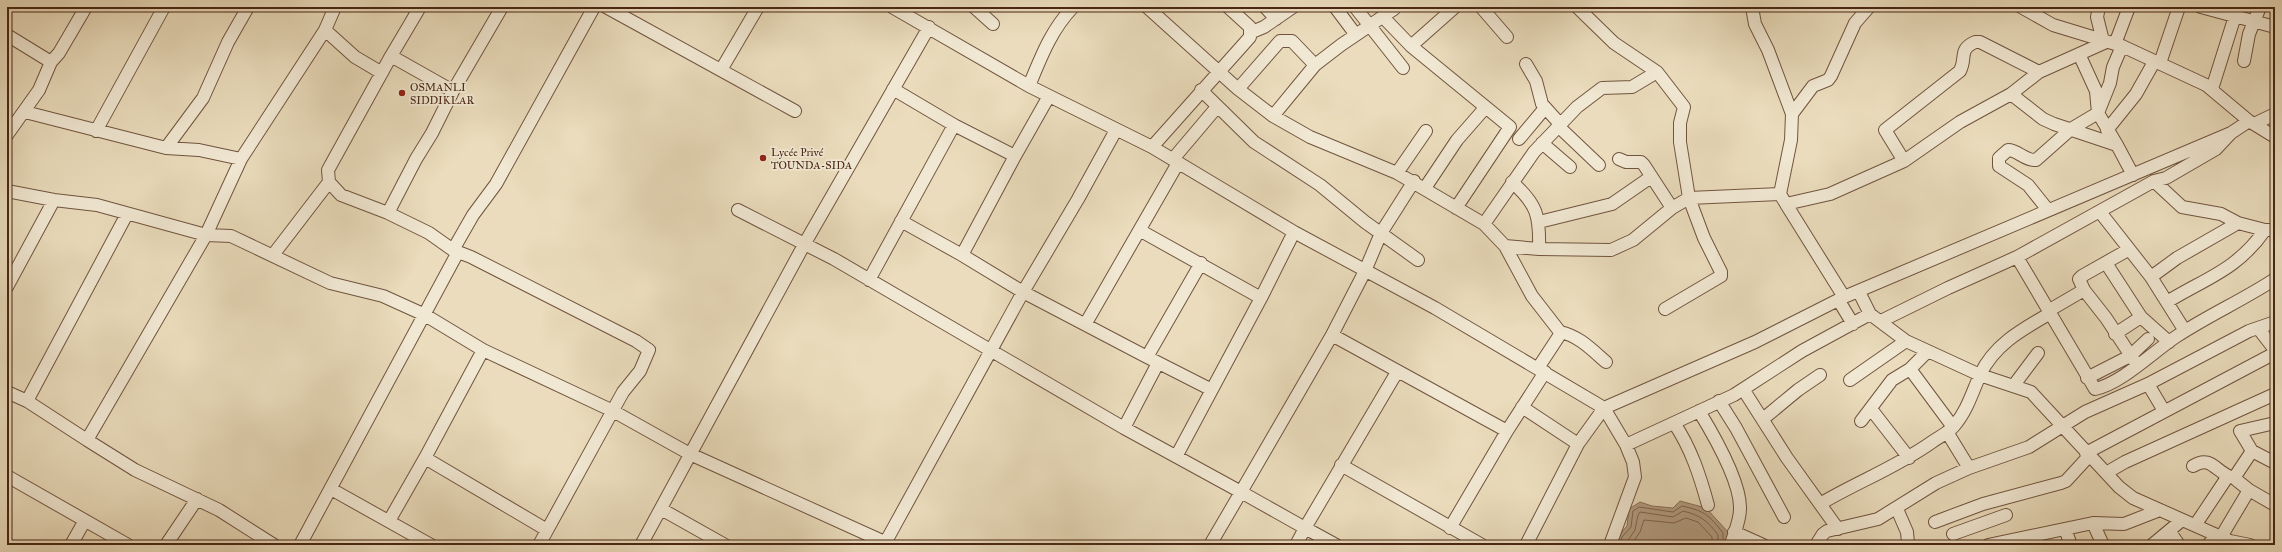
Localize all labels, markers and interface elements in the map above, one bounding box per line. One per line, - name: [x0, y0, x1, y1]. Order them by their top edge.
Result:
- place label: OSMANLI SIDDIKLAR: [410, 81, 474, 107]
- marker: OSMANLI SIDDIKLAR: [397, 88, 407, 98]
- place label: Lycée Privé TOUNDA-SIDA: [771, 146, 853, 172]
- marker: Lycée Privé TOUNDA-SIDA: [758, 153, 768, 163]

